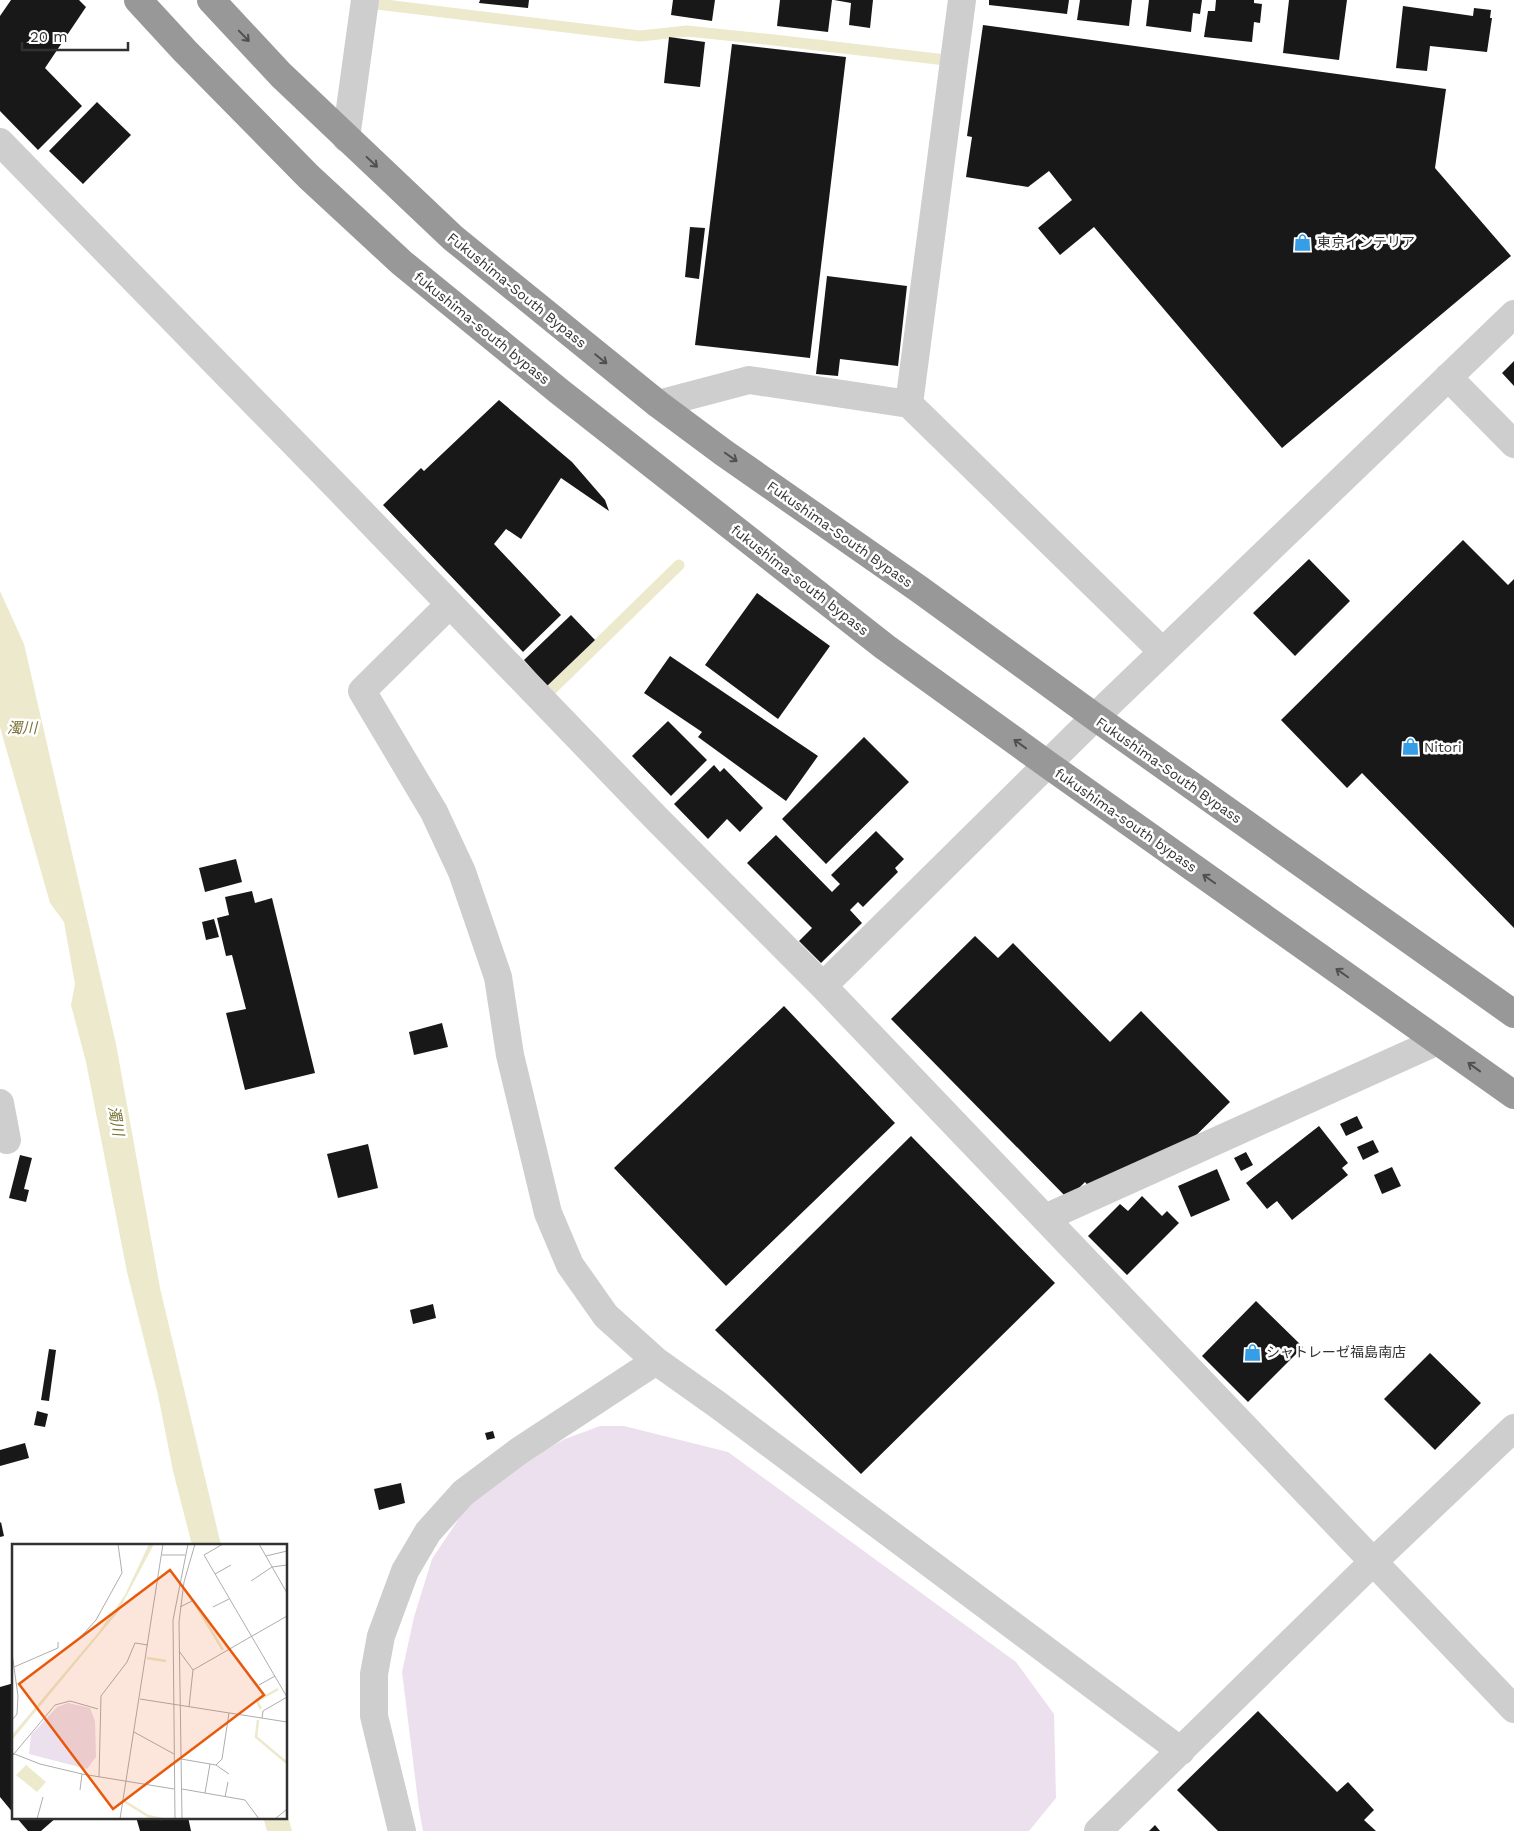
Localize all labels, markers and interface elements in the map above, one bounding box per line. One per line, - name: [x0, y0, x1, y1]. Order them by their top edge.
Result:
- scale bar: [22, 20, 129, 52]
- text: 20 m: [30, 28, 68, 46]
- one-way arrow: [238, 30, 250, 42]
- one-way arrow: [365, 156, 378, 168]
- street label: Fukushima-South Bypass: [444, 229, 590, 351]
- shop icon: 東京インテリア: [1293, 232, 1313, 252]
- place label: 東京インテリア: [1317, 234, 1415, 250]
- street label: fukushima-south bypass: [411, 268, 553, 388]
- one-way arrow: [595, 353, 608, 364]
- one-way arrow: [723, 452, 737, 462]
- street label: Fukushima-South Bypass: [764, 478, 916, 590]
- street label: fukushima-south bypass: [728, 521, 872, 639]
- street label: Fukushima-South Bypass: [1093, 714, 1245, 826]
- water label: 濁川: [7, 719, 39, 737]
- shop icon: Nitori: [1400, 737, 1420, 757]
- one-way arrow: [1013, 739, 1027, 749]
- place label: Nitori: [1424, 739, 1462, 755]
- street label: fukushima-south bypass: [1052, 765, 1200, 875]
- one-way arrow: [1202, 874, 1216, 884]
- one-way arrow: [1335, 968, 1349, 978]
- one-way arrow: [1467, 1062, 1481, 1072]
- water label: 濁川: [105, 1105, 128, 1139]
- shop icon: シャトレーゼ福島南店: [1242, 1342, 1262, 1362]
- place label: シャトレーゼ福島南店: [1266, 1344, 1406, 1360]
- inset map: [12, 1544, 288, 1818]

